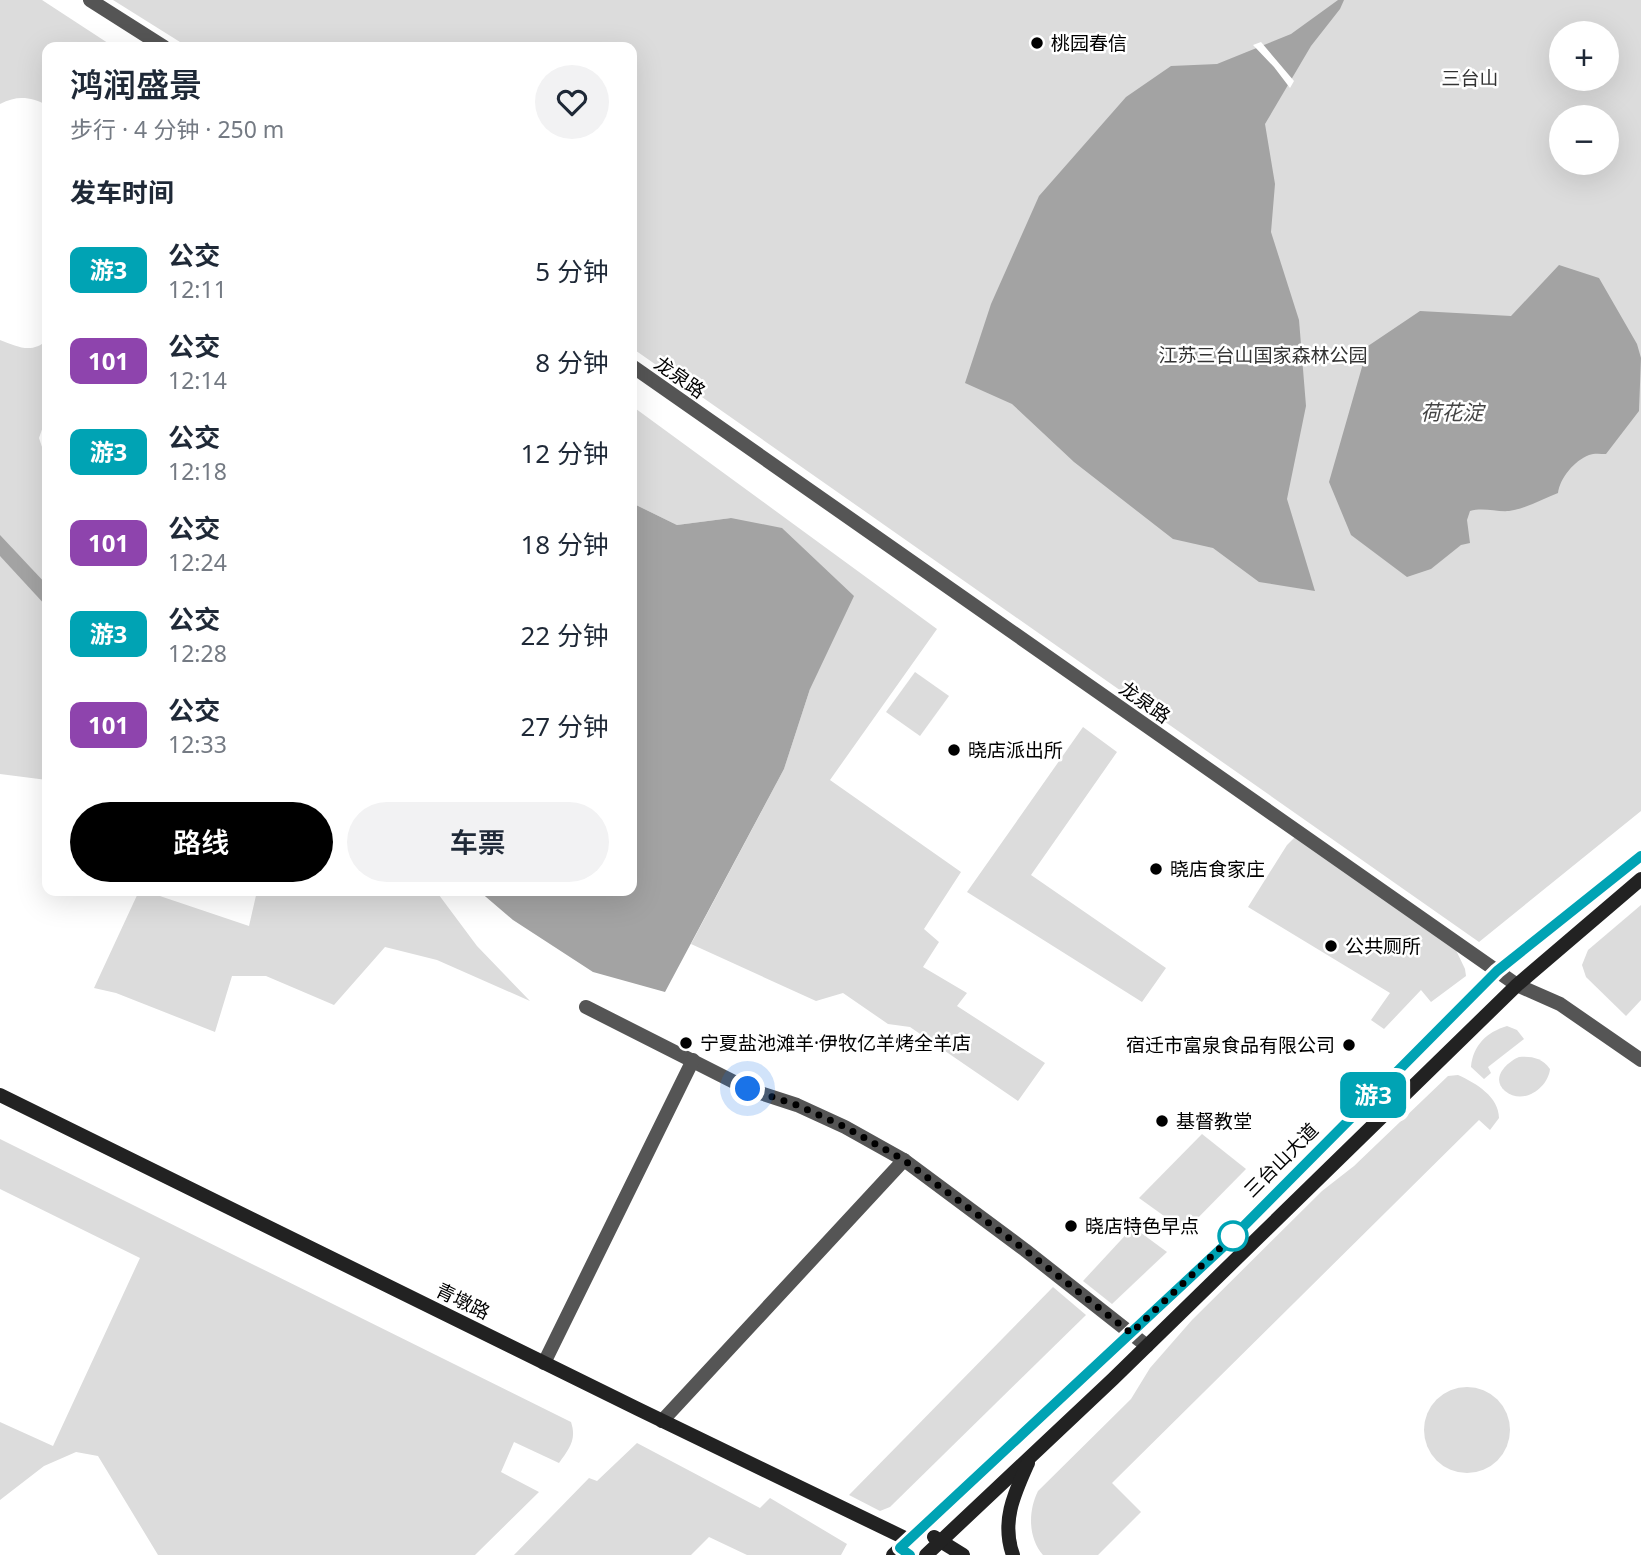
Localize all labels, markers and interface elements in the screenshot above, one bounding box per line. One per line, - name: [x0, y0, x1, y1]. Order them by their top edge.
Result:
- map controls: [1549, 21, 1619, 175]
- button: +: [1549, 21, 1619, 91]
- place label: 桃园春信: [1051, 30, 1127, 56]
- marker: 桃园春信: [1029, 35, 1045, 51]
- text: 鸿润盛景: [70, 62, 202, 107]
- button: heart: [535, 65, 609, 139]
- park label: 三台山: [1441, 65, 1499, 91]
- button: −: [1549, 105, 1619, 175]
- text: 步行 · 4 分钟 · 250 m: [70, 113, 284, 145]
- text: 发车时间: [70, 174, 174, 210]
- text: 公交: [168, 237, 220, 273]
- text: 游3: [90, 253, 127, 286]
- text: 5 分钟: [535, 253, 609, 289]
- text: 12:11: [168, 273, 227, 305]
- text: 公交: [168, 328, 220, 364]
- park label: 江苏三台山国家森林公园: [1158, 342, 1368, 368]
- text: 101: [88, 344, 129, 377]
- text: 8 分钟: [535, 344, 609, 380]
- street label: 龙泉路: [649, 350, 711, 404]
- text: 12:14: [168, 364, 227, 396]
- water label: 荷花淀: [1421, 398, 1486, 426]
- text: 公交: [168, 419, 220, 455]
- text: 游3: [90, 435, 127, 468]
- text: 12 分钟: [520, 435, 609, 471]
- text: 12:18: [168, 455, 227, 487]
- text: 公交: [168, 510, 220, 546]
- text: 101: [88, 526, 129, 559]
- text: 18 分钟: [520, 526, 609, 562]
- text: 12:24: [168, 546, 227, 578]
- text: 公交: [168, 601, 220, 637]
- text: 游3: [90, 617, 127, 650]
- text: 22 分钟: [520, 617, 609, 653]
- text: 12:28: [168, 637, 227, 669]
- street label: 龙泉路: [1114, 675, 1176, 729]
- text: 公交: [168, 692, 220, 728]
- text: 101: [88, 708, 129, 741]
- text: 27 分钟: [520, 708, 609, 744]
- text: 12:33: [168, 728, 227, 760]
- place label: 晓店派出所: [968, 737, 1063, 763]
- marker: 晓店派出所: [946, 742, 962, 758]
- button: 路线: [70, 802, 333, 882]
- button: 车票: [347, 802, 609, 882]
- place label: 晓店食家庄: [1170, 856, 1265, 882]
- marker: 晓店食家庄: [1148, 861, 1164, 877]
- place label: 公共厕所: [1345, 933, 1421, 959]
- marker: 公共厕所: [1323, 938, 1339, 954]
- place label: 宁夏盐池滩羊·伊牧亿羊烤全羊店: [700, 1030, 971, 1056]
- place label: 宿迁市富泉食品有限公司: [1126, 1032, 1335, 1058]
- marker: 宁夏盐池滩羊·伊牧亿羊烤全羊店: [678, 1035, 694, 1051]
- marker: 宿迁市富泉食品有限公司: [1341, 1037, 1357, 1053]
- your location: [730, 1071, 765, 1106]
- line badge: 游3: [1342, 1072, 1404, 1118]
- text: 游3: [1354, 1078, 1392, 1111]
- place label: 基督教堂: [1176, 1108, 1252, 1134]
- marker: 基督教堂: [1154, 1113, 1170, 1129]
- street label: 三台山大道: [1238, 1117, 1324, 1203]
- place label: 晓店特色早点: [1085, 1213, 1199, 1239]
- marker: 晓店特色早点: [1063, 1218, 1079, 1234]
- unlabelled marker: [1218, 1221, 1248, 1251]
- street label: 青墩路: [432, 1277, 494, 1325]

